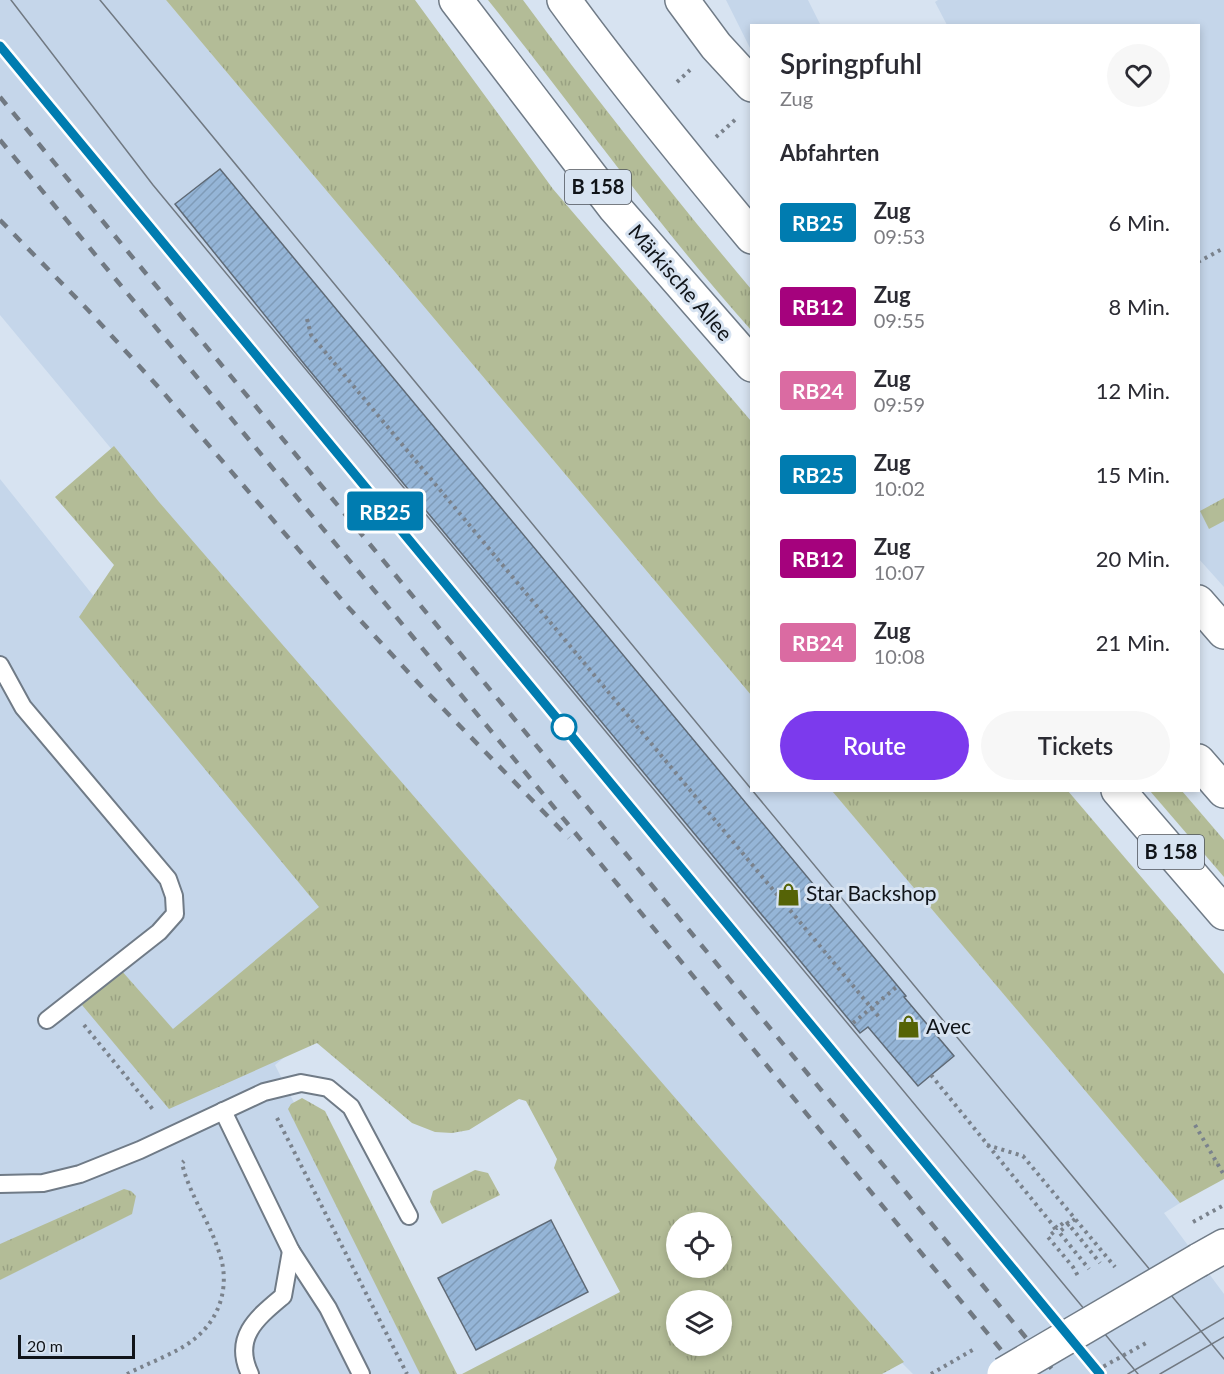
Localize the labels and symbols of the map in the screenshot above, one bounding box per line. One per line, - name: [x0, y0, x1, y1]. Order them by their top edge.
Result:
- road number: B 158: [565, 170, 631, 204]
- street label: Märkische Allee: [624, 219, 738, 345]
- line badge: RB25: [343, 492, 427, 530]
- unlabelled marker: [551, 714, 577, 740]
- road number: B 158: [1138, 835, 1204, 869]
- place label: Star Backshop: [806, 880, 937, 905]
- shop icon: Star Backshop: [775, 881, 801, 907]
- place label: Avec: [926, 1013, 971, 1038]
- shop icon: Avec: [895, 1014, 921, 1040]
- scale bar: [18, 1332, 135, 1360]

